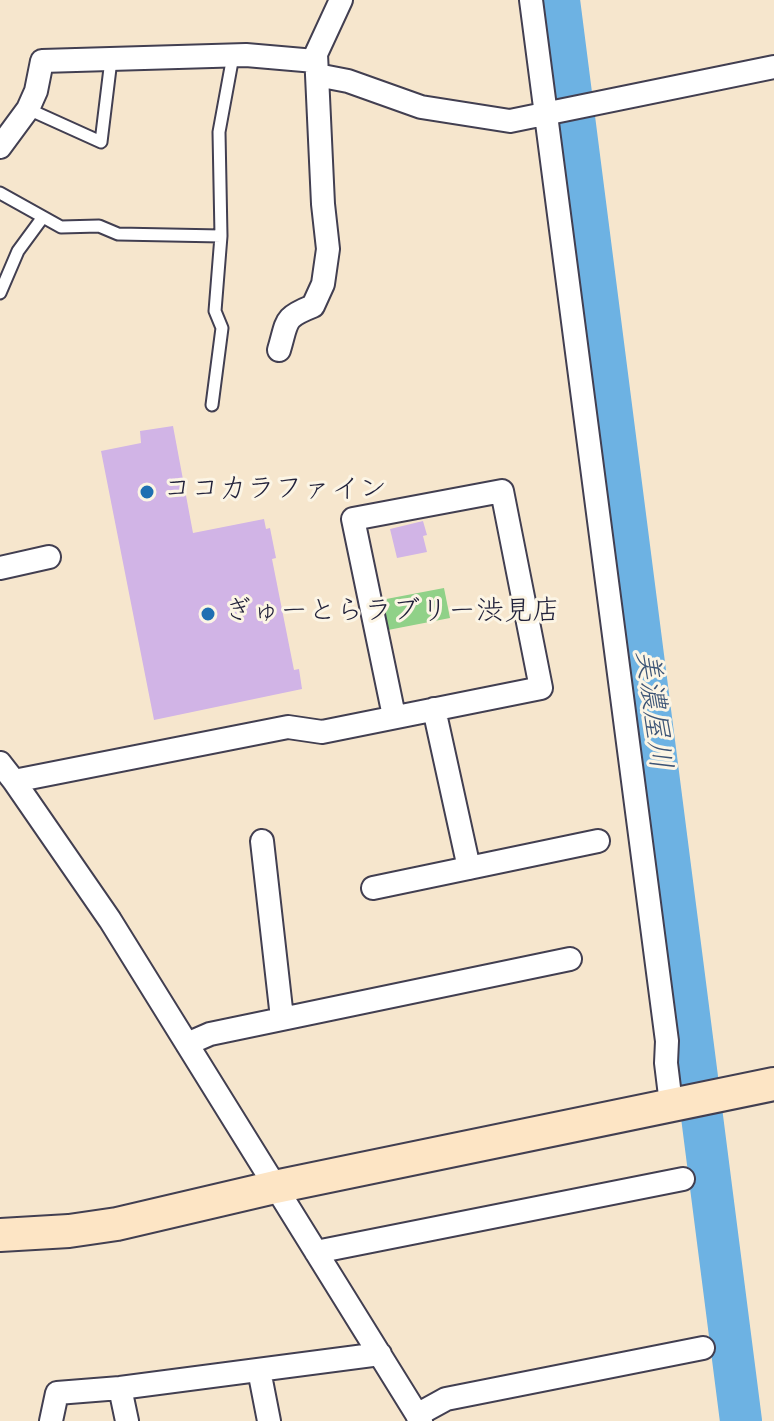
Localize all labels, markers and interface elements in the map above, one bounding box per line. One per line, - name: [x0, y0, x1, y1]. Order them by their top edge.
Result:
- place label: ココカラファイン: [163, 475, 387, 509]
- marker: ココカラファイン: [138, 483, 156, 501]
- place label: ぎゅーとらラブリー渋見店: [224, 597, 560, 631]
- marker: ぎゅーとらラブリー渋見店: [199, 605, 217, 623]
- water label: 美濃屋川: [625, 648, 675, 772]

